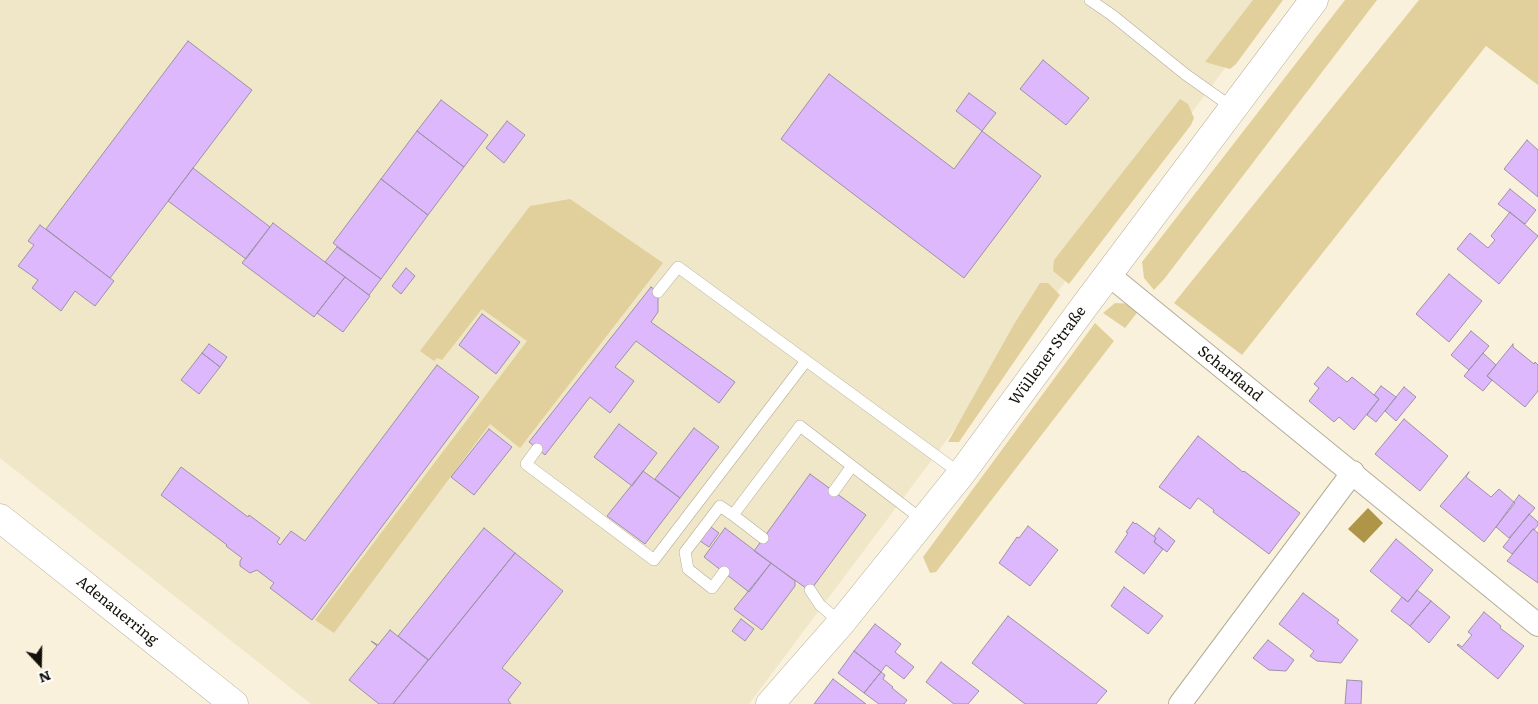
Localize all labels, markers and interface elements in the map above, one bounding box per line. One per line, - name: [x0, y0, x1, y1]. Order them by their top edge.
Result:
- street label: Wüllener Straße: [1006, 303, 1090, 409]
- street label: Scharfland: [1194, 342, 1266, 406]
- street label: Adenauerring: [73, 573, 161, 649]
- north arrow: [15, 639, 65, 689]
- text: N: [36, 667, 54, 689]

